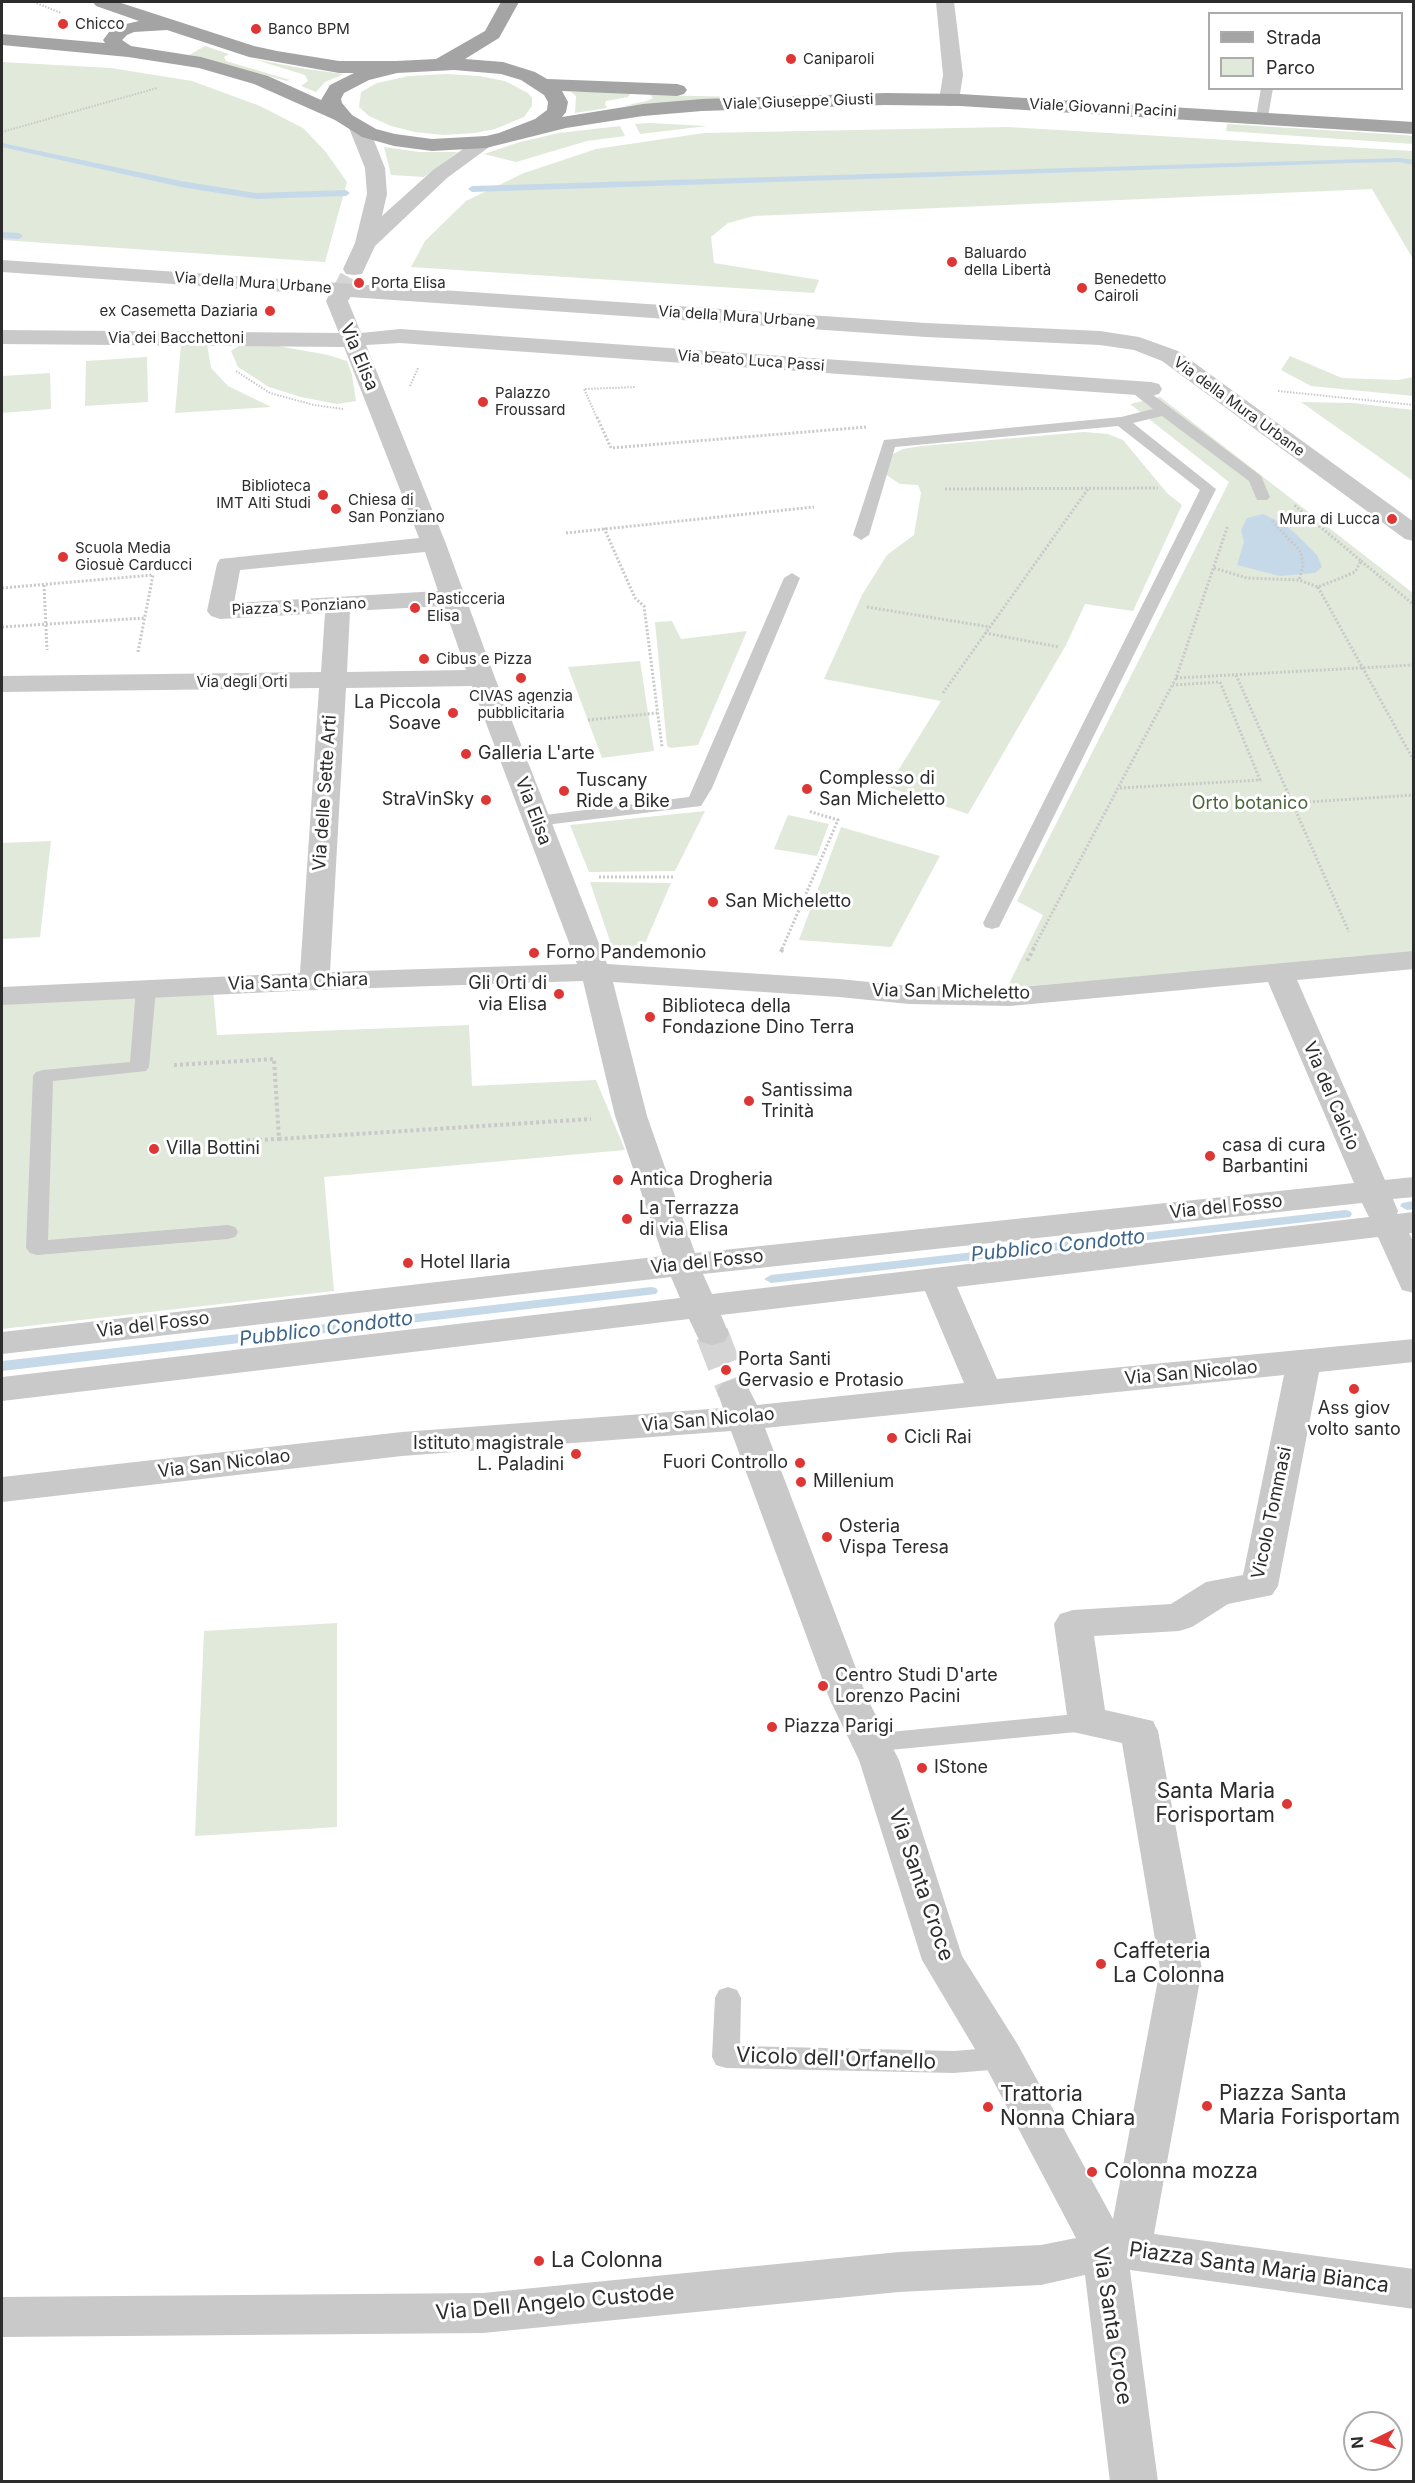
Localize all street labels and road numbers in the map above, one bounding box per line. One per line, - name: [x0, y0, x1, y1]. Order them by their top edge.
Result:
- street label: Viale Giuseppe Giusti: [722, 90, 874, 114]
- street label: Viale Giovanni Pacini: [1029, 95, 1177, 121]
- street label: Via della Mura Urbane: [174, 269, 332, 297]
- street label: Via della Mura Urbane: [658, 303, 816, 331]
- street label: Via Elisa: [335, 320, 383, 394]
- street label: Via dei Bacchettoni: [108, 329, 244, 347]
- street label: Via beato Luca Passi: [677, 347, 825, 375]
- street label: Via della Mura Urbane: [1170, 353, 1308, 461]
- street label: Piazza S. Ponziano: [231, 594, 367, 620]
- street label: Via degli Orti: [196, 673, 288, 691]
- street label: Via delle Sette Arti: [309, 714, 341, 872]
- street label: Via Elisa: [510, 774, 556, 848]
- street label: Via Santa Chiara: [227, 969, 369, 995]
- street label: Via San Micheletto: [872, 980, 1030, 1004]
- street label: Via del Calcio: [1298, 1038, 1364, 1154]
- street label: Via del Fosso: [1168, 1190, 1284, 1224]
- street label: Via del Fosso: [649, 1245, 765, 1279]
- street label: Via del Fosso: [95, 1307, 211, 1343]
- street label: Via San Nicolao: [1124, 1356, 1258, 1390]
- street label: Via San Nicolao: [641, 1403, 775, 1437]
- street label: Via San Nicolao: [156, 1445, 292, 1483]
- street label: Vicolo Tommasi: [1247, 1445, 1297, 1581]
- street label: Via Santa Croce: [883, 1806, 959, 1964]
- street label: Vicolo dell'Orfanello: [735, 2043, 937, 2075]
- street label: Piazza Santa Maria Bianca: [1127, 2237, 1391, 2299]
- street label: Via Santa Croce: [1087, 2245, 1137, 2407]
- street label: Via Dell Angelo Custode: [435, 2280, 675, 2326]

